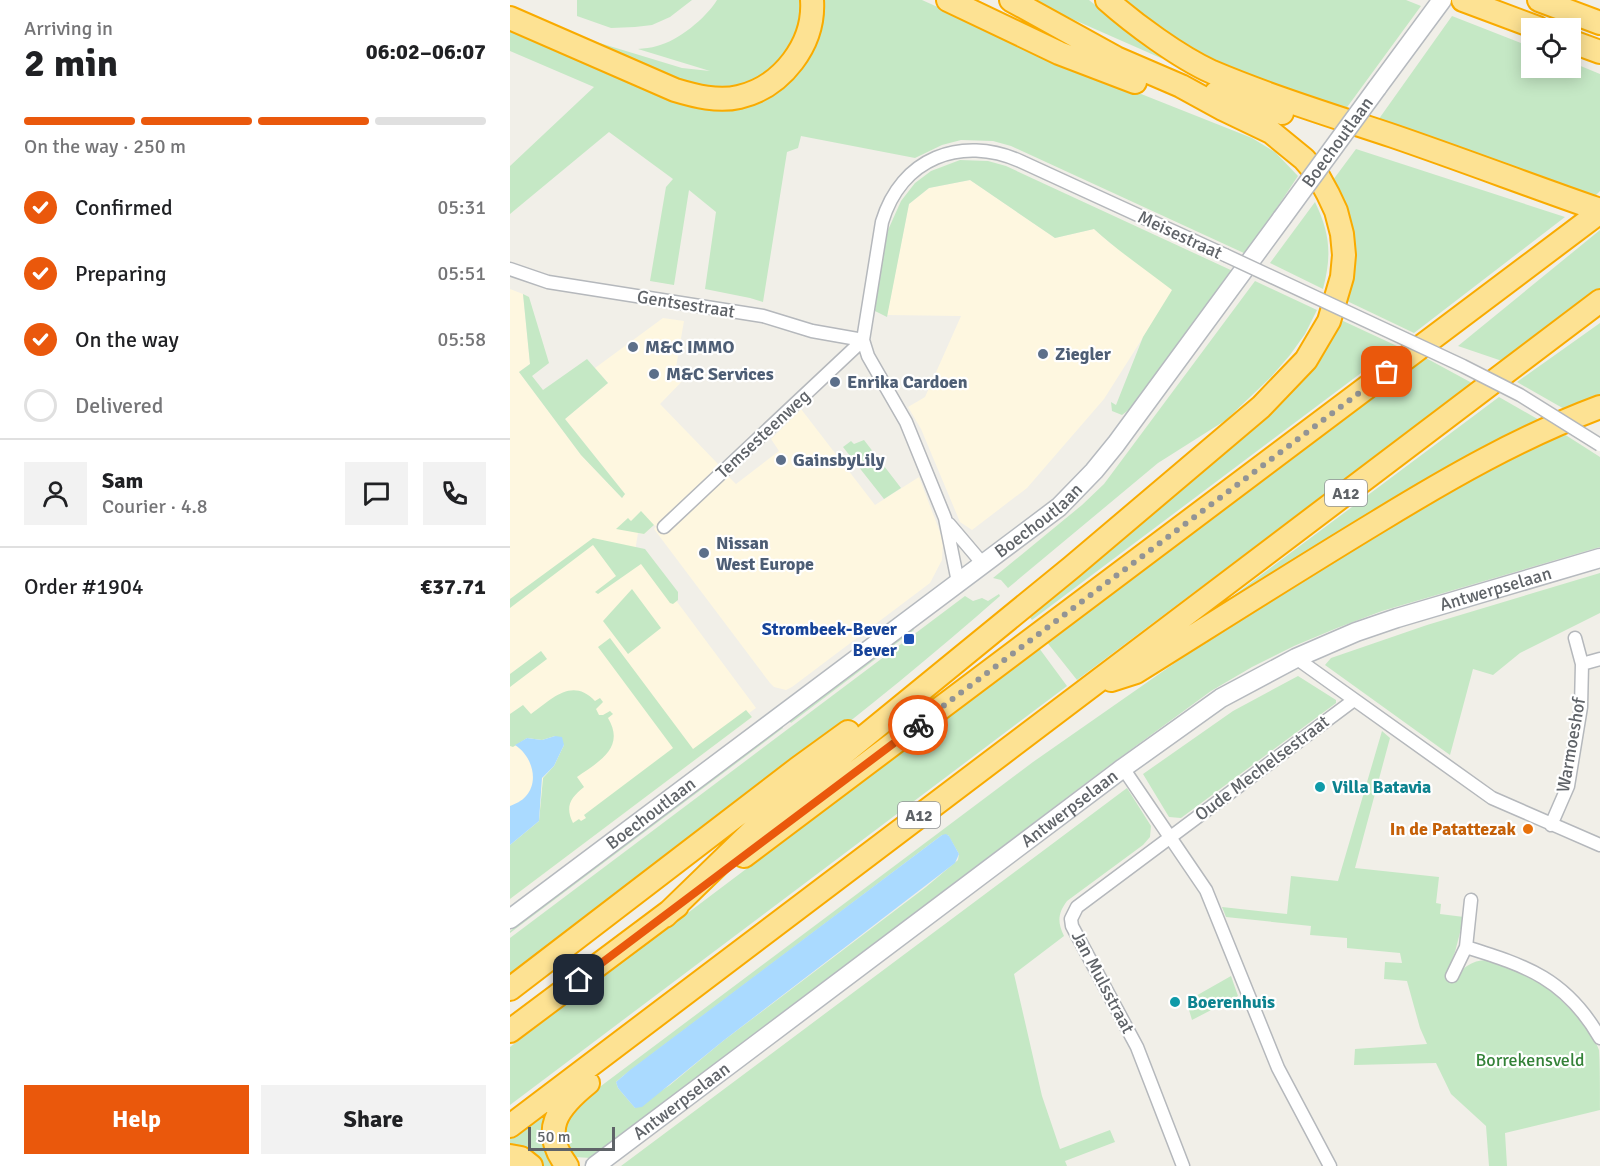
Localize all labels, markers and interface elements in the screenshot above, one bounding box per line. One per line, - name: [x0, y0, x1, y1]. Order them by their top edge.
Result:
- text: Arriving in: [24, 16, 113, 41]
- map controls: [1521, 18, 1581, 78]
- button: locate: [1521, 18, 1581, 78]
- text: 06:02–06:07: [366, 38, 486, 65]
- text: 2 min: [24, 39, 118, 87]
- street label: Boechoutlaan: [1297, 93, 1378, 192]
- text: On the way · 250 m: [24, 134, 186, 159]
- icon: check: [24, 191, 57, 224]
- text: Confirmed: [75, 194, 173, 221]
- text: 05:31: [437, 195, 486, 220]
- street label: Meisestraat: [1134, 206, 1226, 264]
- icon: check: [24, 257, 57, 290]
- text: Preparing: [75, 260, 167, 287]
- text: 05:51: [437, 261, 486, 286]
- street label: Gentsestraat: [636, 285, 736, 323]
- icon: check: [24, 323, 57, 356]
- text: On the way: [75, 326, 179, 353]
- text: 05:58: [437, 327, 486, 352]
- place label: M&C IMMO: [645, 336, 735, 358]
- marker: M&C IMMO: [626, 340, 640, 354]
- place label: Ziegler: [1055, 343, 1112, 365]
- pin: [1361, 346, 1412, 397]
- marker: Ziegler: [1036, 347, 1050, 361]
- icon: bag: [1370, 355, 1403, 388]
- place label: M&C Services: [666, 363, 774, 385]
- marker: M&C Services: [647, 367, 661, 381]
- place label: Enrika Cardoen: [847, 371, 968, 393]
- marker: Enrika Cardoen: [828, 375, 842, 389]
- street label: Temsesteenweg: [711, 385, 815, 483]
- text: Delivered: [75, 392, 163, 419]
- place label: GainsbyLily: [793, 449, 885, 471]
- marker: GainsbyLily: [774, 453, 788, 467]
- button: person: [24, 462, 87, 525]
- button: chat: [345, 462, 408, 525]
- button: phone: [423, 462, 486, 525]
- text: Sam: [102, 467, 143, 494]
- street label: Boechoutlaan: [990, 479, 1087, 562]
- road number: A12: [1325, 480, 1367, 506]
- text: Courier · 4.8: [102, 494, 208, 519]
- place label: Nissan West Europe: [716, 532, 814, 575]
- marker: Nissan West Europe: [697, 546, 711, 560]
- street label: Antwerpselaan: [1437, 562, 1554, 616]
- text: Order #1904: [24, 573, 144, 600]
- text: €37.71: [420, 573, 486, 600]
- place label: Strombeek-Bever Bever: [762, 618, 898, 661]
- marker: Strombeek-Bever Bever: [902, 632, 916, 646]
- courier: [888, 695, 948, 755]
- street label: Warmoeshof: [1552, 695, 1590, 794]
- icon: bike: [902, 709, 935, 742]
- street label: Oude Mechelsestraat: [1191, 710, 1333, 826]
- street label: Antwerpselaan: [1017, 765, 1122, 852]
- street label: Boechoutlaan: [602, 773, 700, 854]
- place label: Villa Batavia: [1332, 776, 1431, 798]
- marker: Villa Batavia: [1313, 780, 1327, 794]
- road number: A12: [898, 802, 940, 828]
- place label: In de Patattezak: [1390, 818, 1517, 840]
- marker: In de Patattezak: [1521, 822, 1535, 836]
- street label: Jan Mulsstraat: [1067, 927, 1139, 1037]
- pin: [553, 954, 604, 1005]
- icon: home: [562, 963, 595, 996]
- place label: Boerenhuis: [1187, 991, 1275, 1013]
- marker: Boerenhuis: [1168, 995, 1182, 1009]
- park label: Borrekensveld: [1475, 1049, 1585, 1071]
- street label: Antwerpselaan: [628, 1057, 734, 1145]
- button: Help: [24, 1085, 249, 1154]
- button: Share: [261, 1085, 486, 1154]
- scale bar: [528, 1124, 615, 1152]
- text: 50 m: [537, 1127, 571, 1147]

